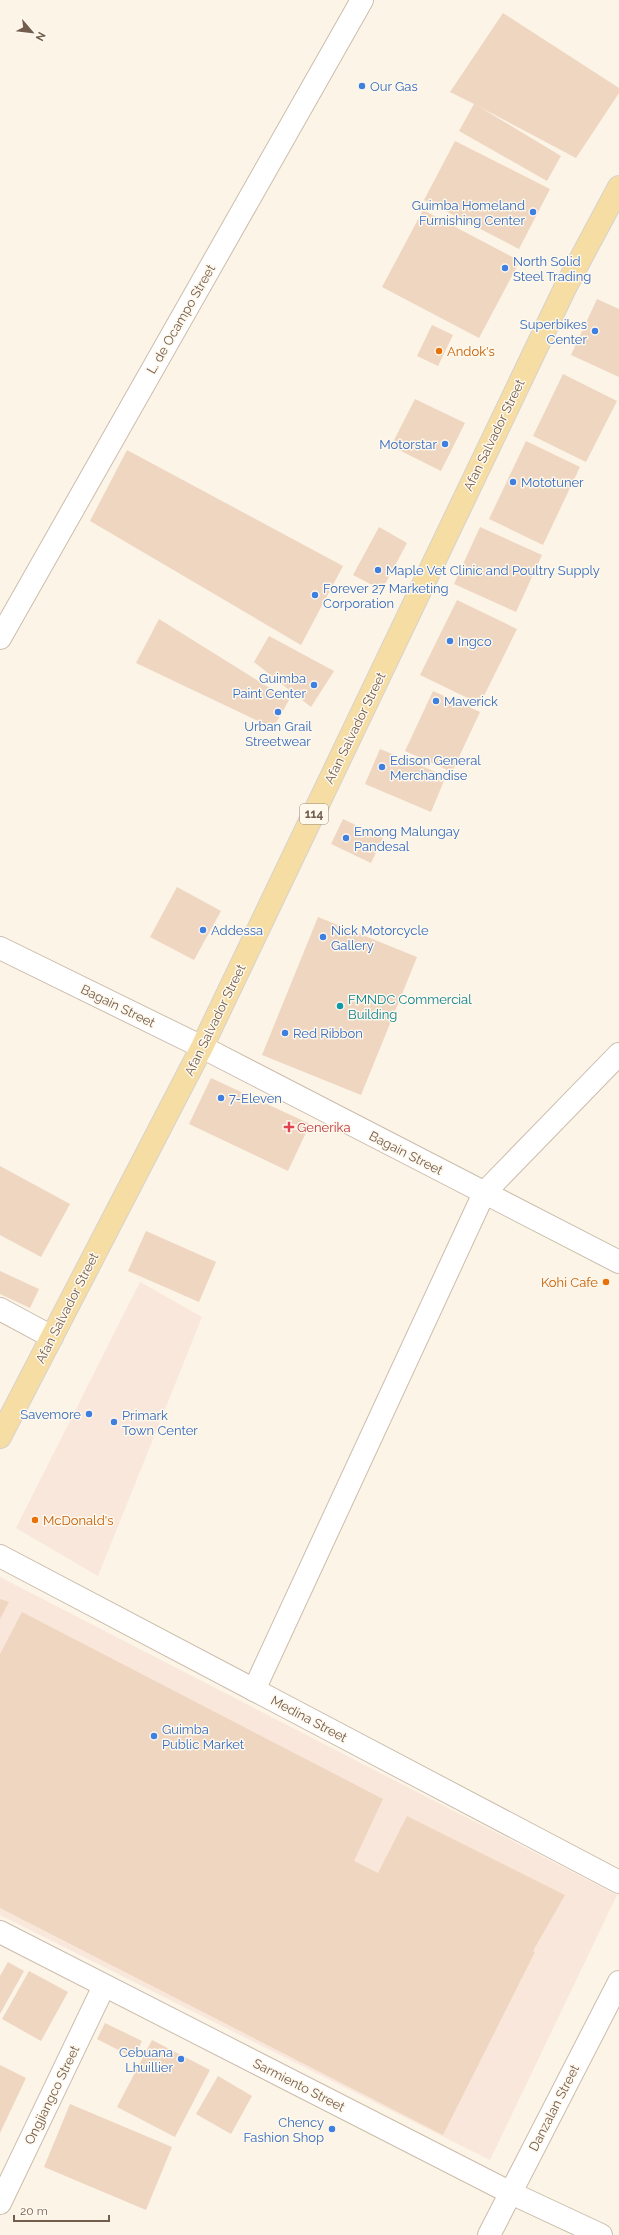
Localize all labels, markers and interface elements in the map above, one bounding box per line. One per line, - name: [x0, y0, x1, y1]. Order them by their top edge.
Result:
- north arrow: [12, 12, 52, 52]
- text: N: [33, 30, 48, 43]
- place label: Our Gas: [370, 79, 418, 94]
- marker: Our Gas: [357, 81, 367, 91]
- place label: Guimba Homeland Furnishing Center: [412, 198, 525, 228]
- marker: Guimba Homeland Furnishing Center: [528, 207, 538, 217]
- place label: North Solid Steel Trading: [513, 254, 591, 284]
- street label: L. de Ocampo Street: [144, 261, 219, 376]
- marker: North Solid Steel Trading: [500, 263, 510, 273]
- place label: Superbikes Center: [520, 317, 587, 347]
- marker: Superbikes Center: [590, 326, 600, 336]
- place label: Andok's: [447, 344, 495, 359]
- marker: Andok's: [434, 346, 444, 356]
- street label: Afan Salvador Street: [460, 376, 528, 493]
- place label: Motorstar: [379, 437, 437, 452]
- marker: Motorstar: [440, 439, 450, 449]
- place label: Mototuner: [521, 475, 584, 490]
- marker: Mototuner: [508, 477, 518, 487]
- place label: Maple Vet Clinic and Poultry Supply: [386, 563, 600, 578]
- marker: Maple Vet Clinic and Poultry Supply: [373, 565, 383, 575]
- place label: Forever 27 Marketing Corporation: [323, 581, 449, 611]
- marker: Forever 27 Marketing Corporation: [310, 590, 320, 600]
- place label: Ingco: [458, 634, 492, 649]
- marker: Ingco: [445, 636, 455, 646]
- street label: Afan Salvador Street: [321, 669, 389, 786]
- place label: Guimba Paint Center: [232, 671, 306, 701]
- marker: Guimba Paint Center: [309, 680, 319, 690]
- place label: Maverick: [444, 694, 498, 709]
- marker: Maverick: [431, 696, 441, 706]
- marker: Urban Grail Streetwear: [273, 707, 283, 717]
- place label: Urban Grail Streetwear: [244, 719, 312, 749]
- place label: Edison General Merchandise: [390, 753, 481, 783]
- marker: Edison General Merchandise: [377, 762, 387, 772]
- road number: 114: [300, 804, 328, 824]
- place label: Emong Malungay Pandesal: [354, 824, 460, 854]
- marker: Emong Malungay Pandesal: [341, 833, 351, 843]
- place label: Addessa: [211, 923, 263, 938]
- place label: Nick Motorcycle Gallery: [331, 923, 429, 953]
- marker: Addessa: [198, 925, 208, 935]
- marker: Nick Motorcycle Gallery: [318, 932, 328, 942]
- street label: Afan Salvador Street: [181, 961, 249, 1078]
- street label: Bagain Street: [78, 982, 158, 1031]
- place label: FMNDC Commercial Building: [348, 992, 472, 1022]
- marker: FMNDC Commercial Building: [335, 1001, 345, 1011]
- place label: Red Ribbon: [293, 1026, 363, 1041]
- marker: Red Ribbon: [280, 1028, 290, 1038]
- place label: 7-Eleven: [229, 1091, 282, 1106]
- marker: 7-Eleven: [216, 1093, 226, 1103]
- place label: Generika: [297, 1120, 351, 1135]
- marker: Generika: [284, 1122, 294, 1132]
- street label: Bagain Street: [367, 1128, 446, 1178]
- street label: Afan Salvador Street: [33, 1249, 102, 1366]
- place label: Kohi Cafe: [541, 1275, 598, 1290]
- marker: Kohi Cafe: [601, 1277, 611, 1287]
- place label: Savemore: [20, 1407, 81, 1422]
- place label: Primark Town Center: [122, 1408, 198, 1438]
- marker: Savemore: [84, 1409, 94, 1419]
- marker: Primark Town Center: [109, 1417, 119, 1427]
- place label: McDonald's: [43, 1513, 113, 1528]
- marker: McDonald's: [30, 1515, 40, 1525]
- street label: Medina Street: [268, 1693, 350, 1746]
- place label: Guimba Public Market: [162, 1722, 245, 1752]
- marker: Guimba Public Market: [149, 1731, 159, 1741]
- street label: Ongjiangco Street: [22, 2042, 83, 2147]
- place label: Cebuana Lhuillier: [119, 2045, 173, 2075]
- marker: Cebuana Lhuillier: [176, 2054, 186, 2064]
- street label: Sarmiento Street: [251, 2055, 348, 2115]
- street label: Danzalan Street: [526, 2062, 583, 2154]
- place label: Chency Fashion Shop: [244, 2115, 324, 2145]
- marker: Chency Fashion Shop: [327, 2124, 337, 2134]
- scale bar: [14, 2197, 109, 2223]
- text: 20 m: [20, 2204, 48, 2218]

